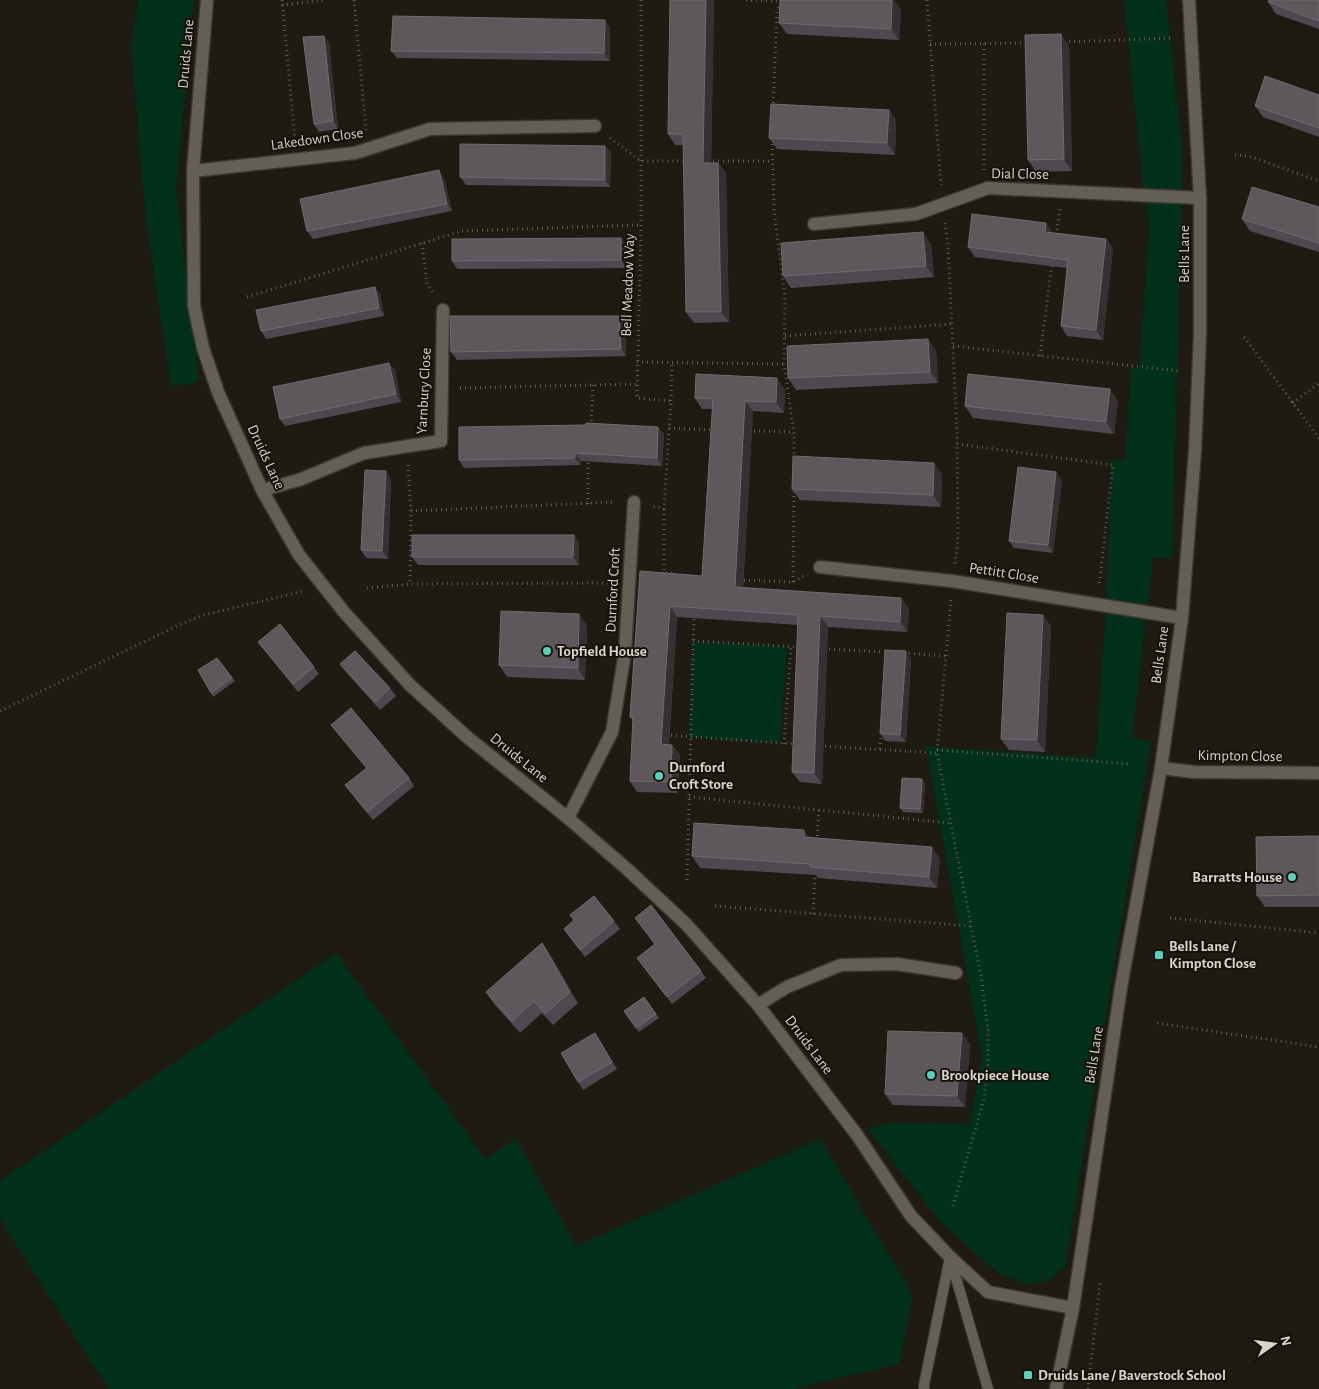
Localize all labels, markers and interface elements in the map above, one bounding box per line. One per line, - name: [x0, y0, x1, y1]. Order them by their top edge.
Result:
- street label: Druids Lane: [176, 19, 196, 89]
- street label: Lakedown Close: [270, 125, 364, 153]
- street label: Dial Close: [991, 166, 1049, 182]
- street label: Bells Lane: [1177, 225, 1192, 283]
- street label: Bell Meadow Way: [619, 233, 637, 337]
- street label: Yarnbury Close: [414, 347, 434, 435]
- street label: Druids Lane: [245, 422, 287, 492]
- street label: Durnford Croft: [603, 547, 623, 633]
- street label: Pettitt Close: [968, 560, 1040, 586]
- street label: Bells Lane: [1149, 625, 1171, 685]
- place label: Topfield House: [557, 644, 647, 659]
- marker: Topfield House: [541, 645, 553, 657]
- street label: Druids Lane: [487, 730, 551, 786]
- street label: Kimpton Close: [1197, 748, 1283, 764]
- place label: Durnford Croft Store: [669, 760, 733, 792]
- marker: Durnford Croft Store: [653, 770, 665, 782]
- place label: Barratts House: [1192, 870, 1282, 885]
- marker: Barratts House: [1286, 871, 1298, 883]
- place label: Bells Lane / Kimpton Close: [1169, 939, 1256, 971]
- marker: Bells Lane / Kimpton Close: [1153, 949, 1165, 961]
- street label: Druids Lane: [782, 1013, 836, 1077]
- street label: Bells Lane: [1082, 1025, 1106, 1085]
- place label: Brookpiece House: [941, 1068, 1049, 1083]
- marker: Brookpiece House: [925, 1069, 937, 1081]
- north arrow: [1249, 1319, 1299, 1369]
- text: N: [1278, 1335, 1294, 1348]
- place label: Druids Lane / Baverstock School: [1038, 1368, 1226, 1383]
- marker: Druids Lane / Baverstock School: [1022, 1369, 1034, 1381]

